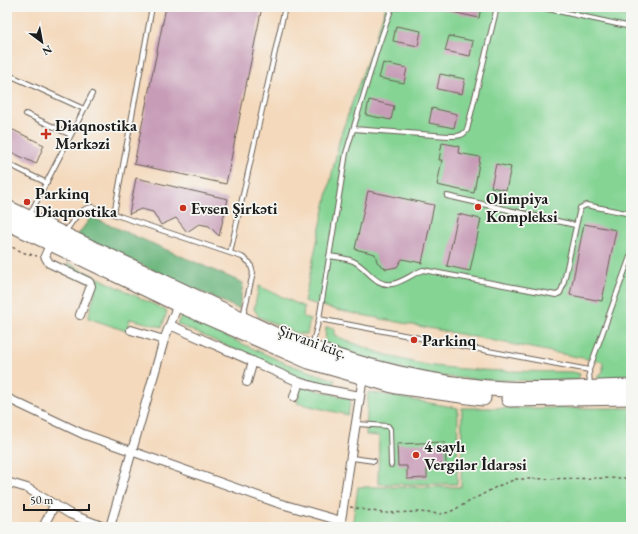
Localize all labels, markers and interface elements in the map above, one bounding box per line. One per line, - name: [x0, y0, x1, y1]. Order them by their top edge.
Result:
- north arrow: [22, 22, 62, 62]
- text: N: [40, 42, 55, 59]
- place label: Diaqnostika Mərkəzi: [55, 115, 138, 154]
- marker: Diaqnostika Mərkəzi: [40, 128, 52, 140]
- place label: Parkinq Diaqnostika: [35, 183, 118, 222]
- place label: Olimpiya Kompleksi: [486, 188, 558, 227]
- marker: Parkinq Diaqnostika: [22, 197, 32, 207]
- place label: Evsen Şirkəti: [191, 198, 278, 219]
- marker: Olimpiya Kompleksi: [473, 202, 483, 212]
- marker: Evsen Şirkəti: [178, 203, 188, 213]
- street label: Şirvani küç.: [276, 319, 350, 364]
- place label: Parkinq: [422, 330, 476, 351]
- marker: Parkinq: [409, 335, 419, 345]
- place label: 4 saylı Vergilər İdarəsi: [424, 436, 527, 475]
- marker: 4 saylı Vergilər İdarəsi: [411, 450, 421, 460]
- scale bar: [24, 486, 89, 512]
- text: 50 m: [30, 492, 54, 508]

